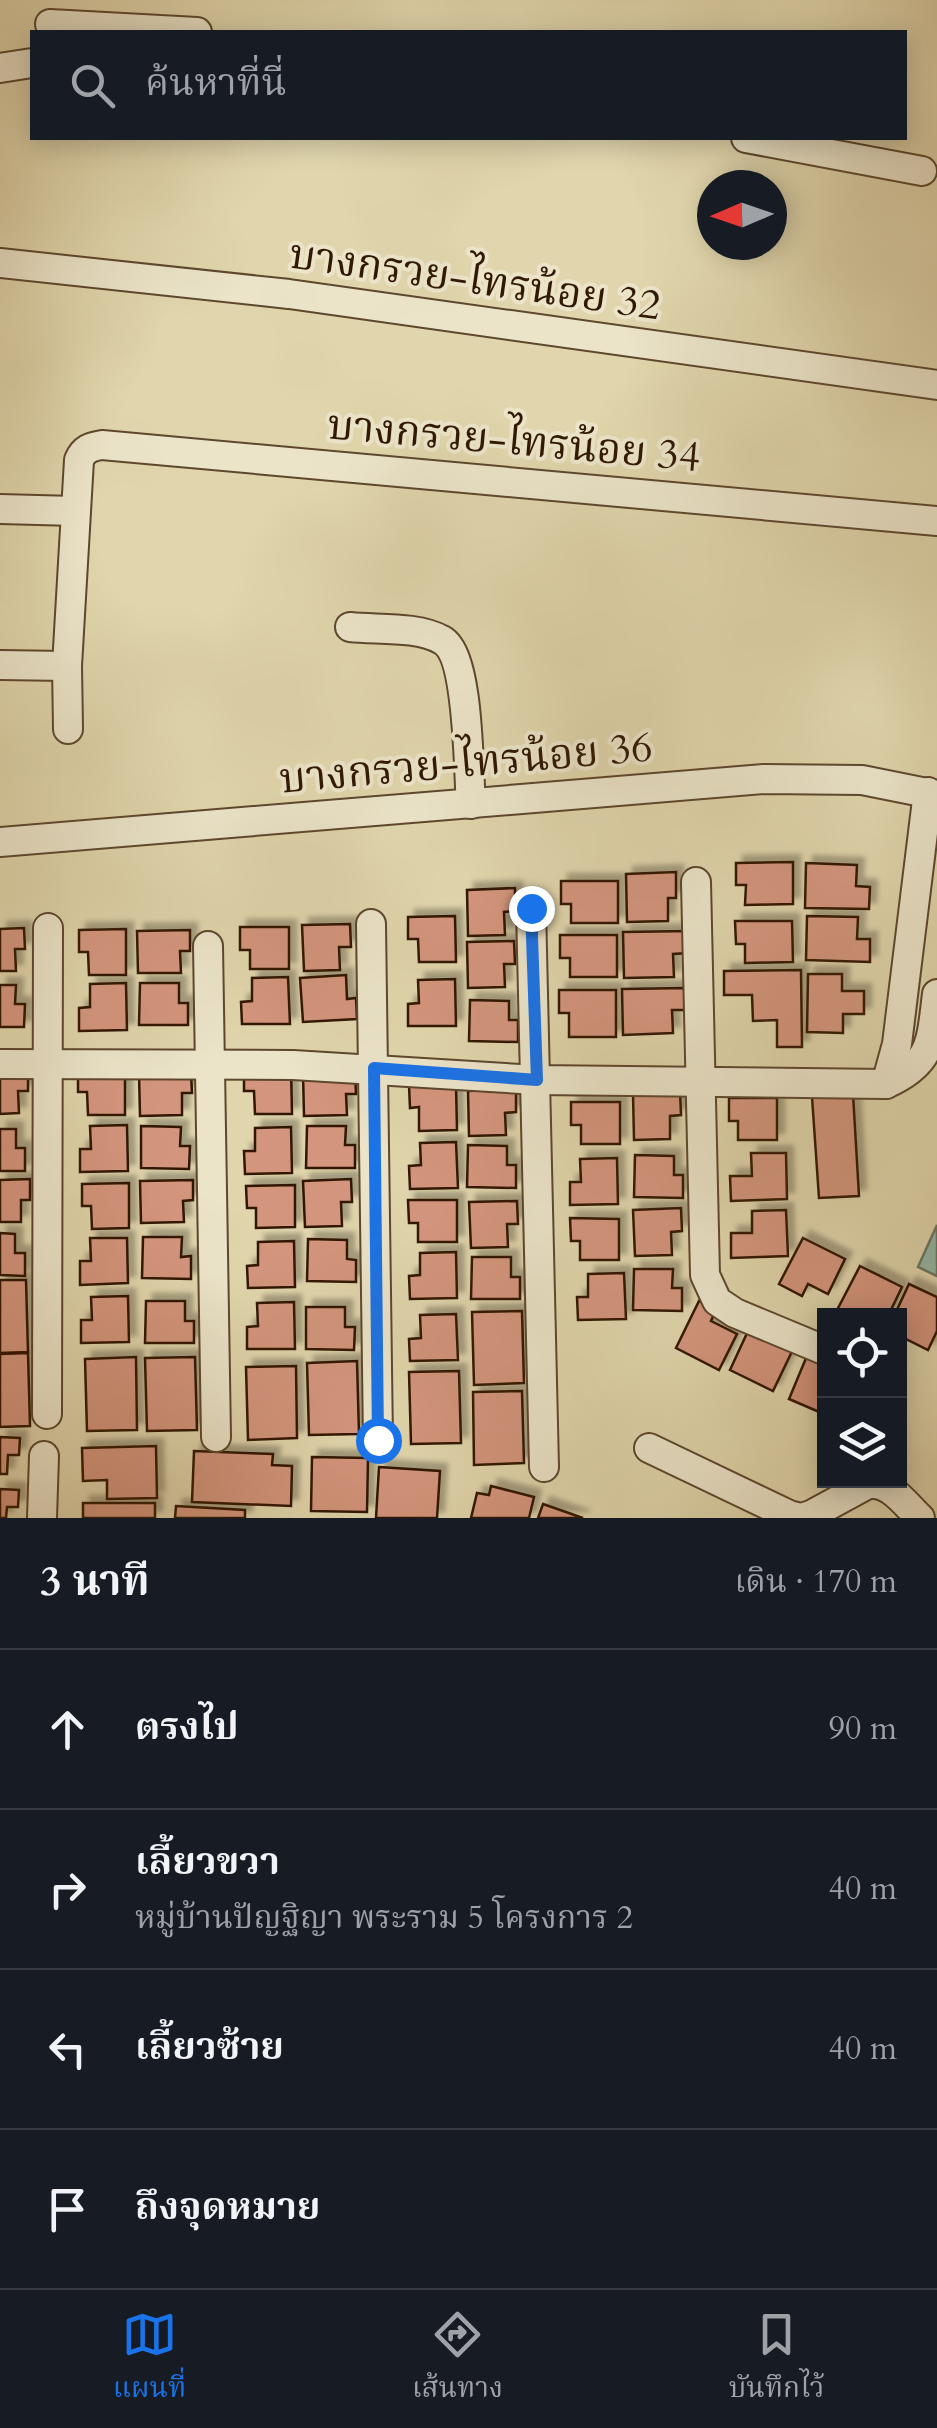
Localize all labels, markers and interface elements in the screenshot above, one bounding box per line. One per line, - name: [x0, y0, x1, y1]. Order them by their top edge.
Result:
- search box: [30, 30, 907, 140]
- text: ค้นหาที่นี่: [145, 57, 286, 109]
- icon: search: [65, 58, 120, 113]
- north arrow: [697, 170, 787, 260]
- street label: บางกรวย-ไทรน้อย 32: [286, 224, 664, 334]
- street label: บางกรวย-ไทรน้อย 34: [325, 394, 703, 486]
- street label: บางกรวย-ไทรน้อย 36: [277, 716, 655, 808]
- route end: [509, 886, 555, 932]
- map controls: [817, 1308, 907, 1488]
- button: locate: [817, 1308, 907, 1398]
- button: layers: [817, 1398, 907, 1488]
- route start: [356, 1418, 402, 1464]
- text: 3 นาที: [40, 1553, 150, 1610]
- text: เดิน · 170 m: [734, 1560, 897, 1604]
- text: ตรงไป: [135, 1701, 239, 1753]
- icon: ahead: [40, 1702, 95, 1757]
- text: 90 m: [829, 1707, 897, 1751]
- text: เลี้ยวขวา: [135, 1836, 280, 1888]
- icon: right: [40, 1862, 95, 1917]
- text: 40 m: [829, 1867, 897, 1911]
- text: หมู่บ้านปัญฐิญา พระราม 5 โครงการ 2: [135, 1896, 633, 1940]
- text: เลี้ยวซ้าย: [135, 2021, 284, 2073]
- icon: left: [40, 2022, 95, 2077]
- text: 40 m: [829, 2027, 897, 2071]
- text: ถึงจุดหมาย: [135, 2181, 320, 2233]
- icon: arrive: [40, 2182, 95, 2237]
- tab: แผนที่: [113, 2307, 186, 2412]
- tab: เส้นทาง: [412, 2307, 503, 2412]
- tab: บันทึกไว้: [729, 2307, 824, 2412]

